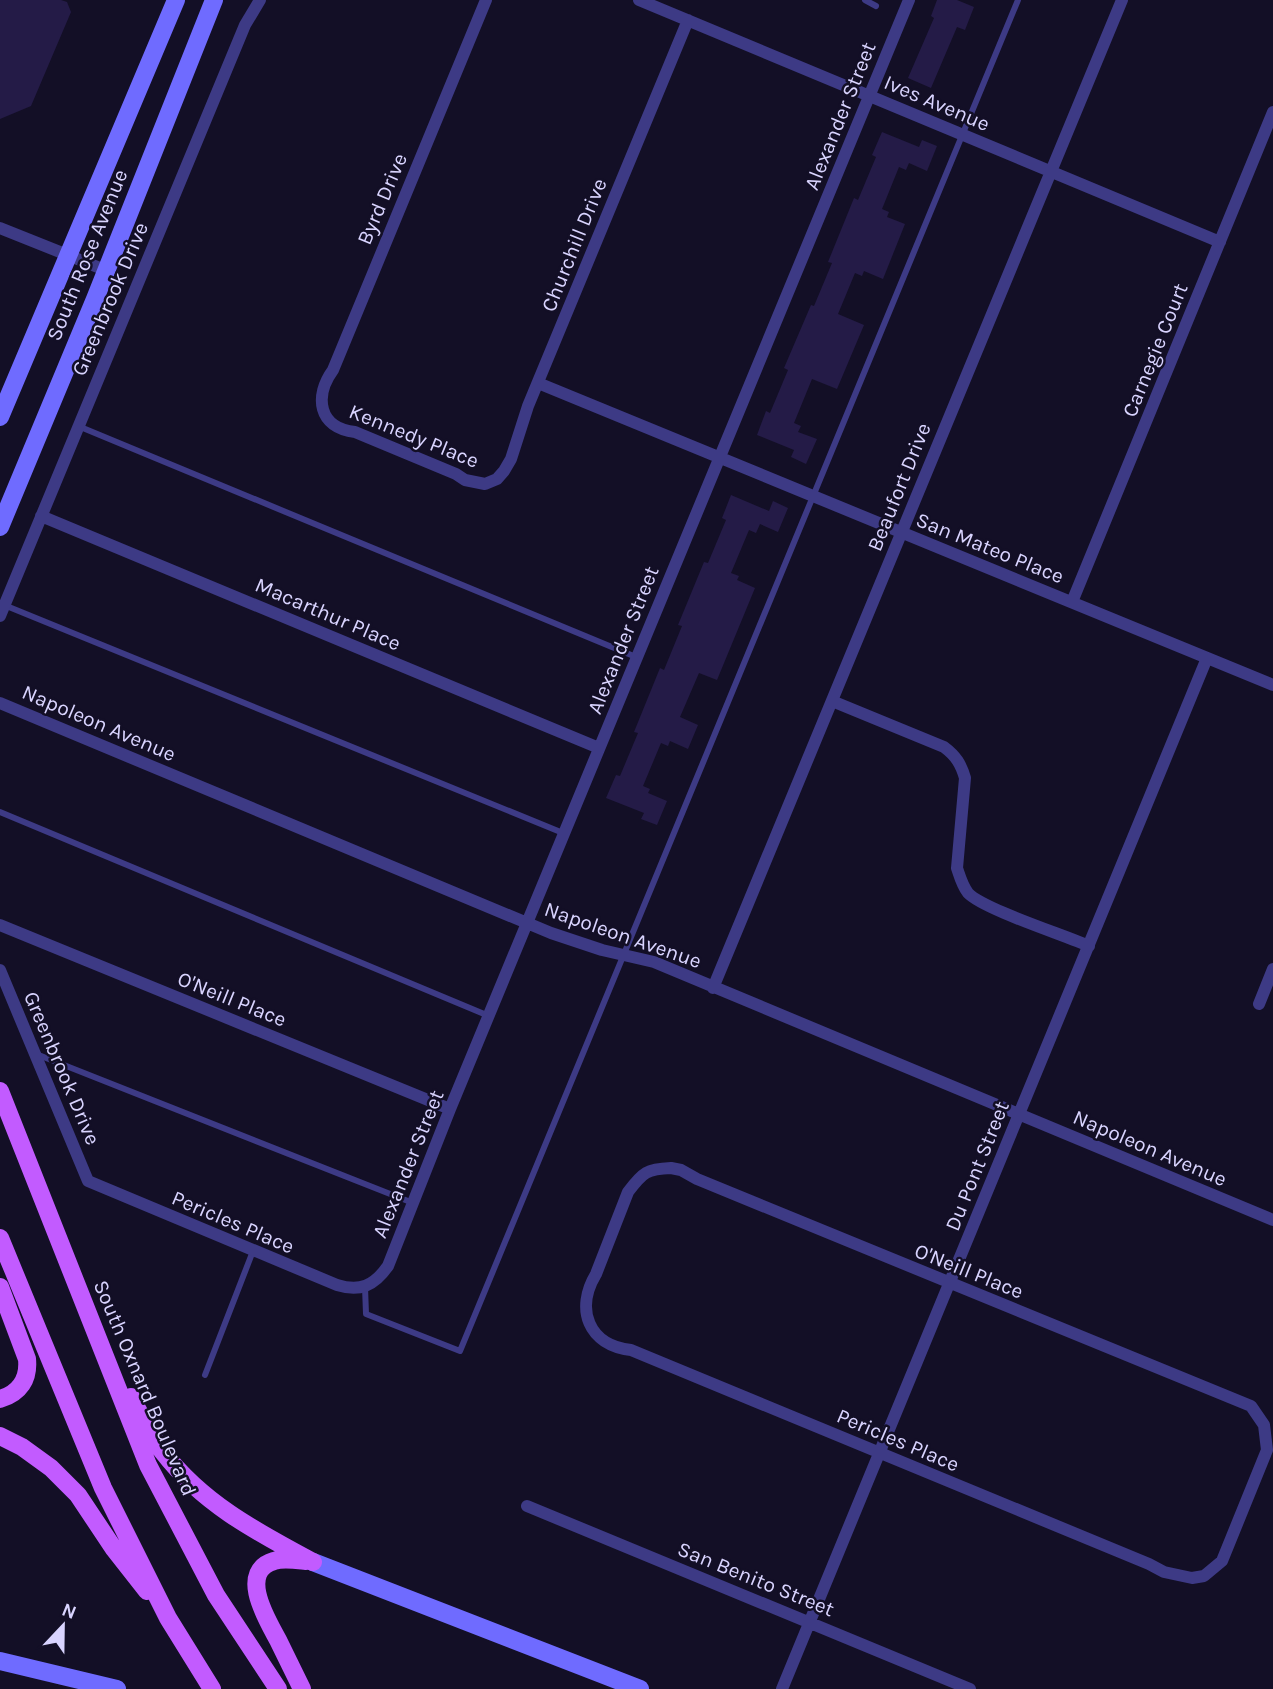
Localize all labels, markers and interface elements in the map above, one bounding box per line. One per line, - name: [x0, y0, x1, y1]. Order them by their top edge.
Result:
- street label: Alexander Street: [799, 39, 881, 193]
- street label: Ives Avenue: [881, 70, 993, 136]
- street label: Byrd Drive: [352, 150, 412, 248]
- street label: South Rose Avenue: [42, 166, 132, 344]
- street label: Churchill Drive: [536, 175, 612, 315]
- street label: Greenbrook Drive: [67, 219, 153, 379]
- street label: Carnegie Court: [1117, 280, 1193, 420]
- street label: Kennedy Place: [346, 399, 482, 473]
- street label: Beaufort Drive: [862, 419, 936, 555]
- street label: San Mateo Place: [913, 507, 1067, 589]
- street label: Alexander Street: [582, 563, 664, 717]
- street label: Macarthur Place: [252, 572, 404, 656]
- street label: Napoleon Avenue: [19, 680, 179, 766]
- street label: Napoleon Avenue: [541, 897, 705, 973]
- street label: O'Neill Place: [174, 966, 290, 1032]
- street label: Greenbrook Drive: [19, 988, 105, 1148]
- street label: Alexander Street: [367, 1087, 449, 1241]
- street label: Du Pont Street: [940, 1098, 1014, 1234]
- street label: Napoleon Avenue: [1070, 1105, 1230, 1191]
- street label: Pericles Place: [168, 1185, 298, 1259]
- street label: O'Neill Place: [911, 1238, 1027, 1304]
- street label: South Oxnard Boulevard: [89, 1277, 201, 1499]
- street label: Pericles Place: [833, 1403, 963, 1477]
- street label: San Benito Street: [674, 1537, 838, 1621]
- north arrow: [28, 1591, 98, 1661]
- text: N: [59, 1598, 79, 1624]

